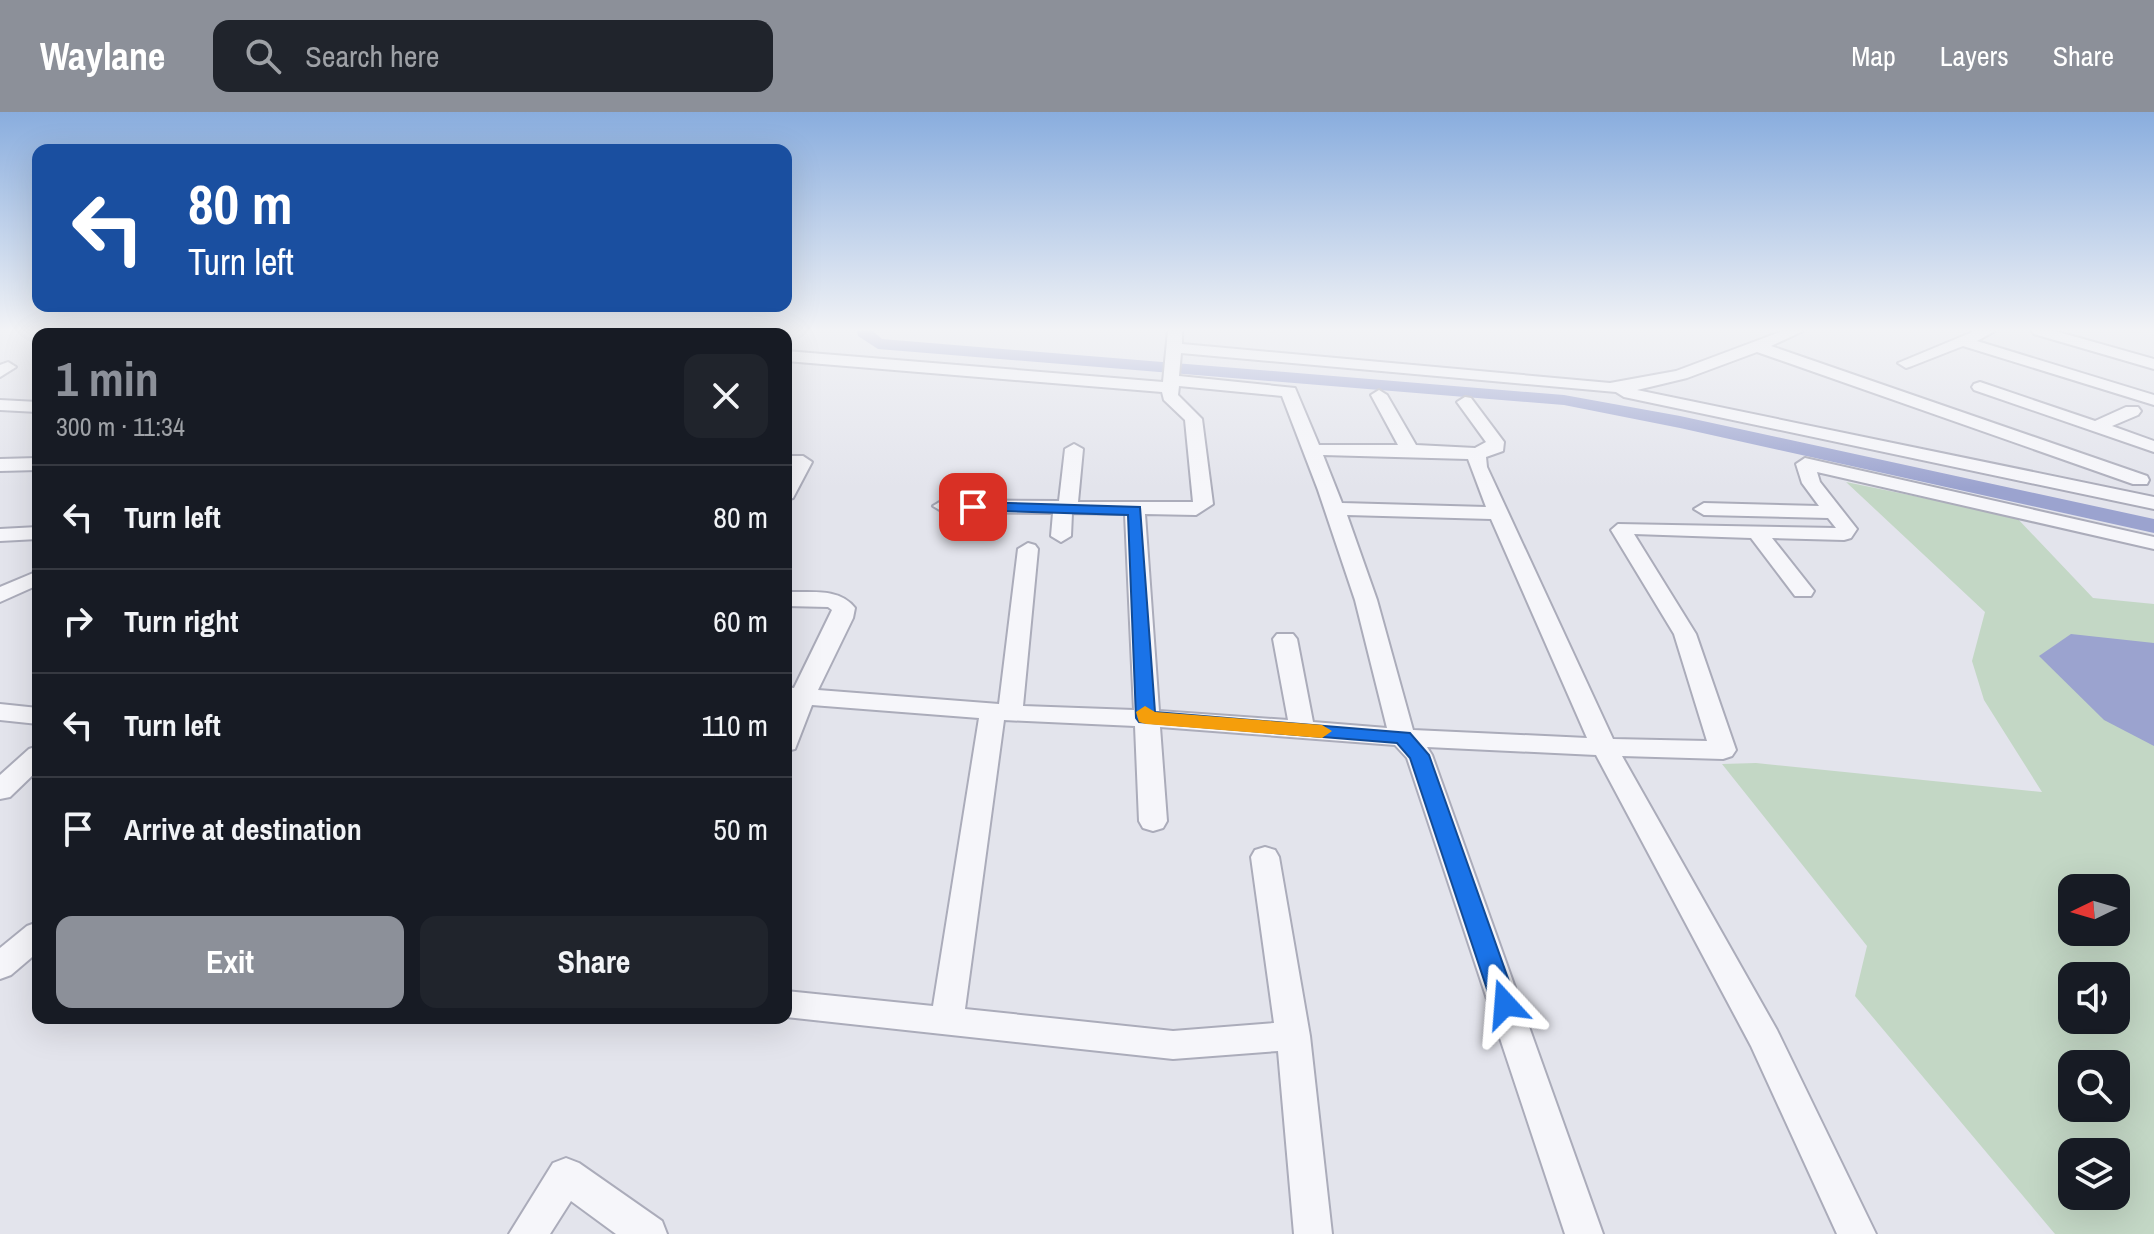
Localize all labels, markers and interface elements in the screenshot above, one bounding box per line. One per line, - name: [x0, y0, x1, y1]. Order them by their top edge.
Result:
- search box: [213, 20, 773, 92]
- text: Waylane: [40, 31, 165, 82]
- icon: search: [241, 34, 285, 78]
- text: Search here: [305, 36, 439, 76]
- text: Map: [1851, 37, 1896, 75]
- text: Layers: [1940, 37, 2009, 75]
- text: Share: [2053, 37, 2114, 75]
- text: 80 m: [188, 166, 293, 241]
- icon: left: [56, 176, 160, 280]
- text: Turn left: [188, 238, 294, 286]
- text: 1 min: [56, 346, 159, 411]
- button: close: [684, 354, 768, 438]
- text: 300 m · 11:34: [56, 409, 185, 444]
- pin: [939, 473, 1007, 541]
- icon: arrive: [951, 485, 995, 529]
- icon: left: [56, 495, 100, 539]
- text: Turn left: [124, 497, 221, 537]
- text: 80 m: [713, 497, 768, 537]
- icon: right: [56, 599, 100, 643]
- text: Turn right: [124, 601, 238, 641]
- text: 60 m: [713, 601, 768, 641]
- icon: left: [56, 703, 100, 747]
- text: Turn left: [124, 705, 221, 745]
- text: 110 m: [701, 705, 768, 745]
- icon: arrive: [56, 807, 100, 851]
- text: Arrive at destination: [124, 809, 362, 849]
- text: 50 m: [713, 809, 768, 849]
- north arrow: [2058, 874, 2130, 946]
- map controls: [2058, 874, 2130, 1210]
- button: Exit: [56, 916, 404, 1008]
- button: Share: [420, 916, 768, 1008]
- position arrow: [1463, 962, 1547, 1046]
- button: sound: [2058, 962, 2130, 1034]
- button: search: [2058, 1050, 2130, 1122]
- button: layers: [2058, 1138, 2130, 1210]

